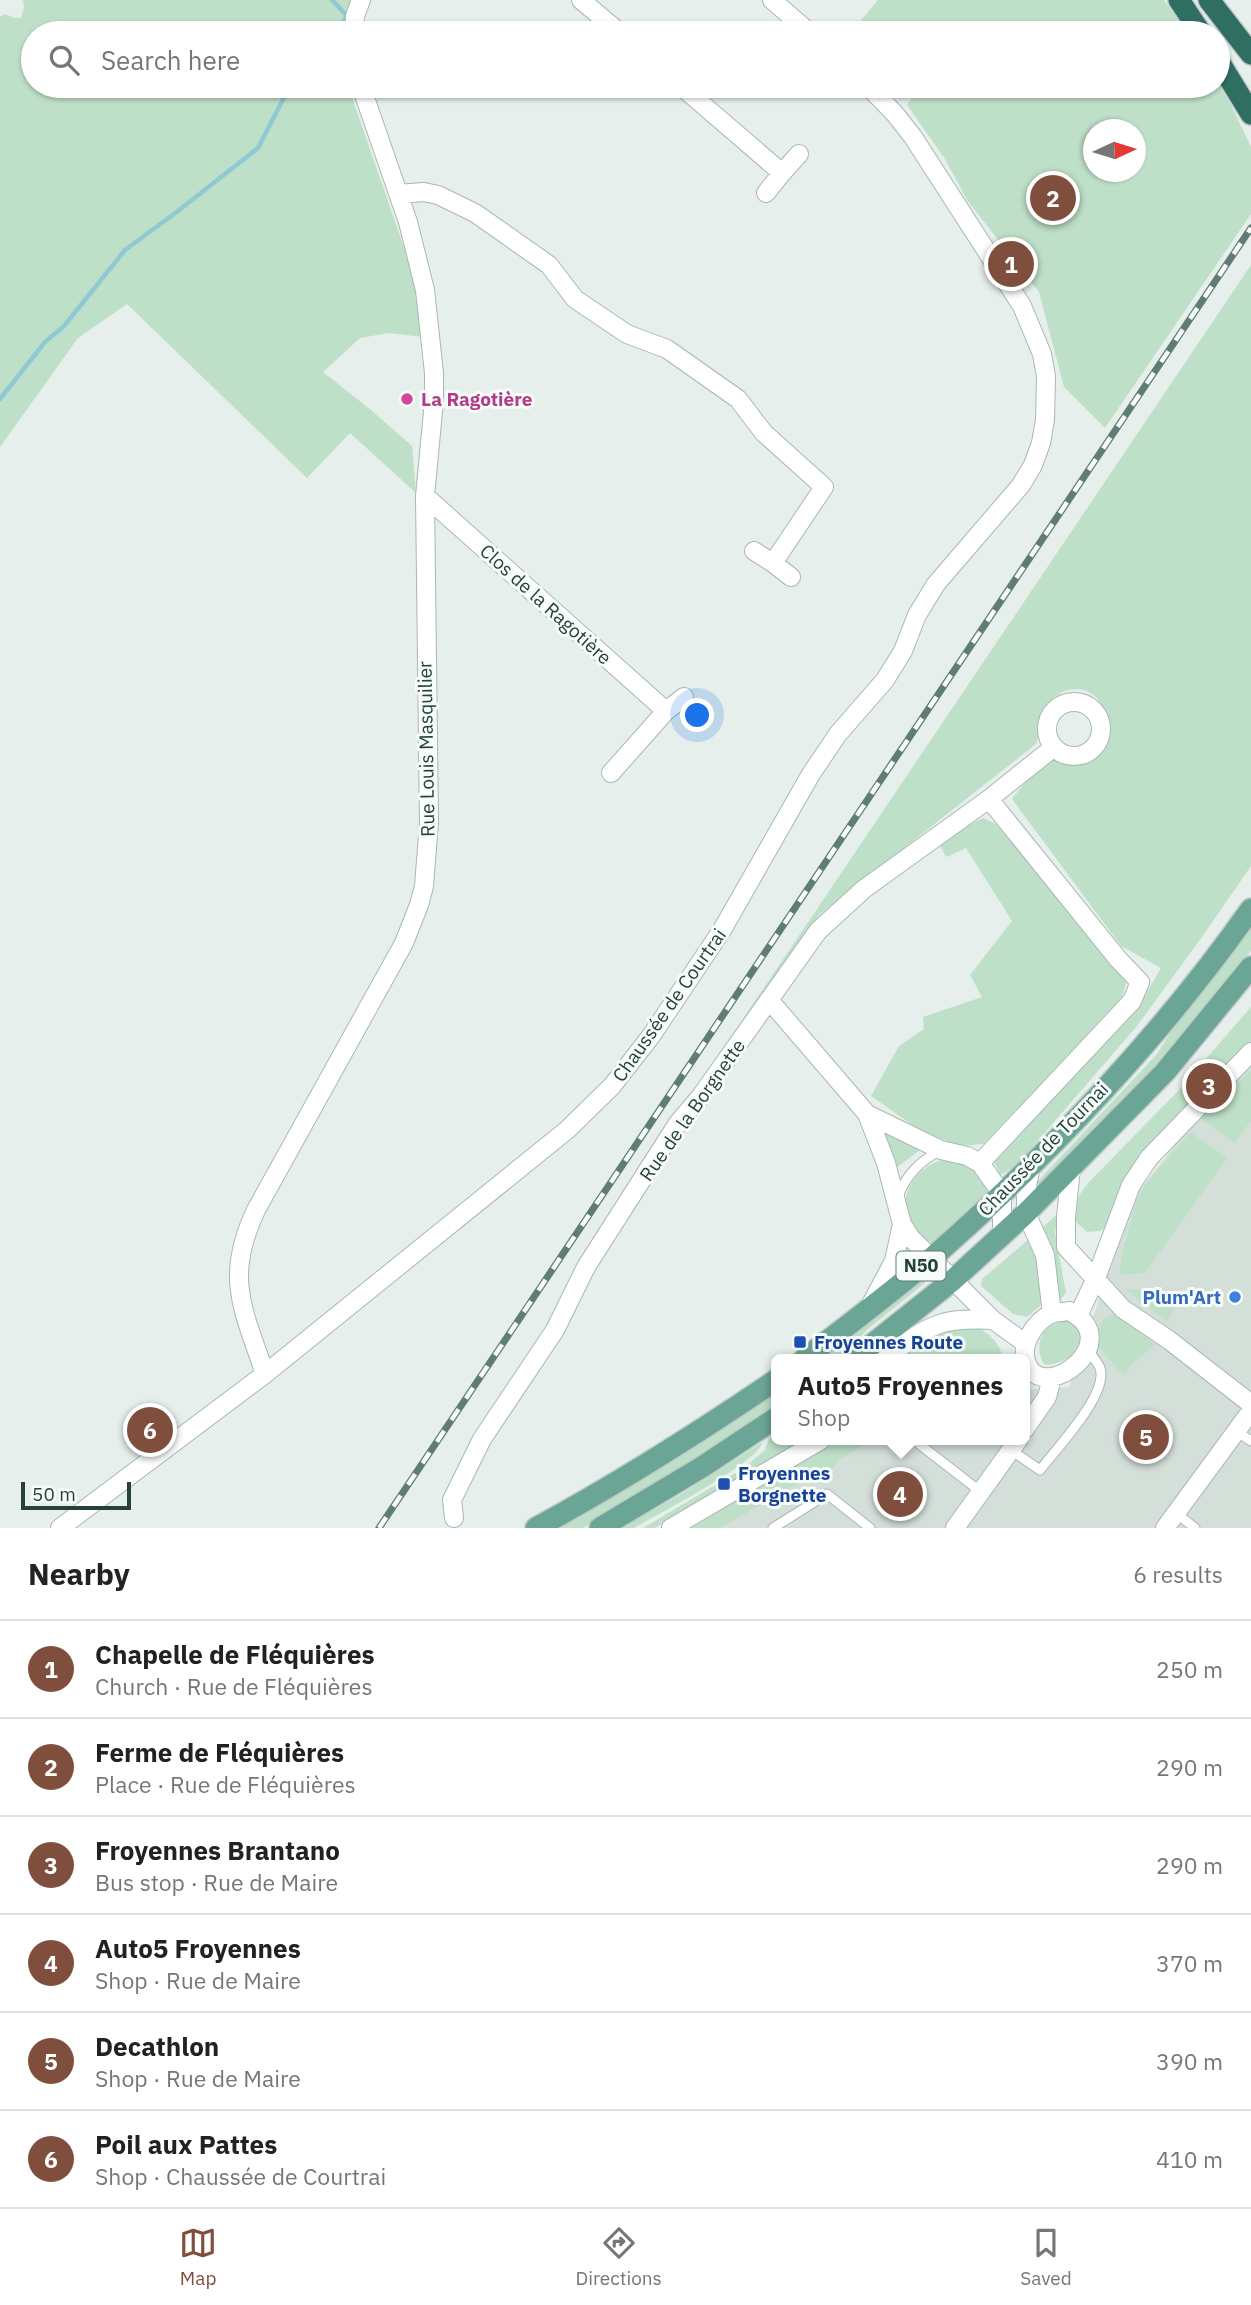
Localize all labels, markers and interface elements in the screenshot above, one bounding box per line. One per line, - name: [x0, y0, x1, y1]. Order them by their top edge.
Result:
- search box: [21, 21, 1230, 98]
- icon: search: [45, 41, 83, 79]
- text: Search here: [101, 43, 240, 77]
- north arrow: [1083, 119, 1146, 182]
- pin: 2: [1030, 172, 1076, 224]
- pin: 1: [988, 238, 1034, 290]
- place label: La Ragotière: [421, 387, 533, 411]
- marker: La Ragotière: [399, 391, 415, 407]
- street label: Clos de la Ragotière: [475, 539, 617, 669]
- street label: Rue Louis Masquilier: [412, 661, 440, 837]
- your location: [680, 698, 714, 732]
- street label: Chaussée de Courtrai: [607, 924, 731, 1086]
- street label: Rue de la Borgnette: [634, 1034, 750, 1186]
- pin: 3: [1186, 1060, 1232, 1112]
- street label: Chaussée de Tournai: [973, 1077, 1113, 1221]
- road number: N50: [897, 1252, 946, 1280]
- place label: Plum'Art: [1143, 1285, 1221, 1309]
- marker: Plum'Art: [1227, 1289, 1243, 1305]
- place label: Froyennes Route: [814, 1330, 963, 1354]
- marker: Froyennes Route: [792, 1334, 808, 1350]
- popup: [771, 1354, 1030, 1445]
- text: Auto5 Froyennes: [798, 1368, 1003, 1402]
- text: Shop: [798, 1402, 850, 1432]
- pin: 6: [127, 1404, 173, 1456]
- pin: 5: [1123, 1411, 1169, 1463]
- place label: Froyennes Borgnette: [738, 1461, 830, 1507]
- pin: 4: [877, 1468, 923, 1520]
- marker: Froyennes Borgnette: [716, 1476, 732, 1492]
- scale bar: [21, 1479, 131, 1511]
- text: 50 m: [32, 1482, 76, 1506]
- text: Nearby: [28, 1554, 130, 1593]
- text: 6 results: [1133, 1559, 1223, 1589]
- text: Chapelle de Fléquières: [95, 1637, 375, 1671]
- text: 1: [44, 1654, 58, 1684]
- text: 250 m: [1156, 1654, 1223, 1684]
- text: Church · Rue de Fléquières: [95, 1671, 373, 1701]
- text: Ferme de Fléquières: [95, 1735, 344, 1769]
- text: 2: [44, 1752, 58, 1782]
- text: 290 m: [1156, 1752, 1223, 1782]
- text: Place · Rue de Fléquières: [95, 1769, 356, 1799]
- text: Froyennes Brantano: [95, 1833, 340, 1867]
- text: 3: [44, 1850, 58, 1880]
- text: 290 m: [1156, 1850, 1223, 1880]
- text: Bus stop · Rue de Maire: [95, 1867, 338, 1897]
- text: Auto5 Froyennes: [95, 1931, 301, 1965]
- text: 4: [44, 1948, 58, 1978]
- text: 370 m: [1156, 1948, 1223, 1978]
- text: Shop · Rue de Maire: [95, 1965, 301, 1995]
- text: Decathlon: [95, 2029, 219, 2063]
- text: 5: [44, 2046, 58, 2076]
- text: 390 m: [1156, 2046, 1223, 2076]
- text: Shop · Rue de Maire: [95, 2063, 301, 2093]
- text: Poil aux Pattes: [95, 2127, 277, 2161]
- text: 6: [44, 2144, 58, 2174]
- text: 410 m: [1156, 2144, 1223, 2174]
- text: Shop · Chaussée de Courtrai: [95, 2161, 386, 2191]
- tab: Map: [179, 2224, 217, 2290]
- tab: Directions: [575, 2224, 662, 2290]
- tab: Saved: [1020, 2224, 1072, 2290]

